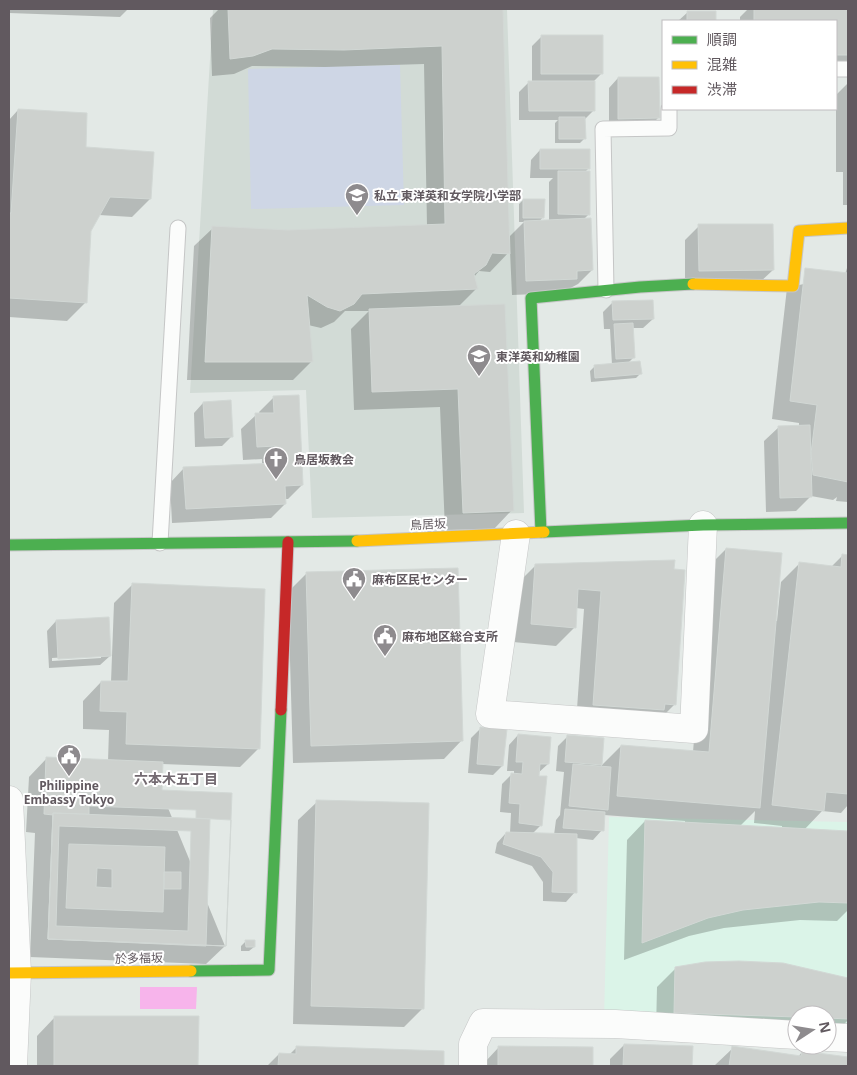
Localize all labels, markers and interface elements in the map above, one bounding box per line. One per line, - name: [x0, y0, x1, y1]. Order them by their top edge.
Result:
- legend: [662, 20, 837, 110]
- text: 順調: [707, 29, 737, 49]
- text: 混雑: [707, 54, 737, 74]
- text: 渋滞: [707, 79, 737, 99]
- school or university icon: 私立 東洋英和女学院小学部: [344, 182, 370, 216]
- place label: 私立 東洋英和女学院小学部: [374, 187, 521, 204]
- school or university icon: 東洋英和幼稚園: [466, 343, 492, 377]
- place label: 東洋英和幼稚園: [496, 348, 580, 365]
- church icon: 鳥居坂教会: [263, 446, 289, 480]
- place label: 鳥居坂教会: [294, 451, 354, 468]
- street label: 鳥居坂: [410, 515, 446, 533]
- public building icon: 麻布区民センター: [341, 566, 367, 600]
- place label: 麻布区民センター: [372, 571, 468, 588]
- public building icon: 麻布地区総合支所: [372, 623, 398, 657]
- place label: 麻布地区総合支所: [402, 628, 498, 645]
- public building icon: Philippine Embassy Tokyo: [56, 743, 82, 777]
- district label: 六本木五丁目: [134, 769, 218, 788]
- place label: Philippine Embassy Tokyo: [24, 777, 114, 808]
- street label: 於多福坂: [115, 949, 163, 967]
- north arrow: [787, 1005, 837, 1055]
- text: N: [815, 1020, 836, 1035]

